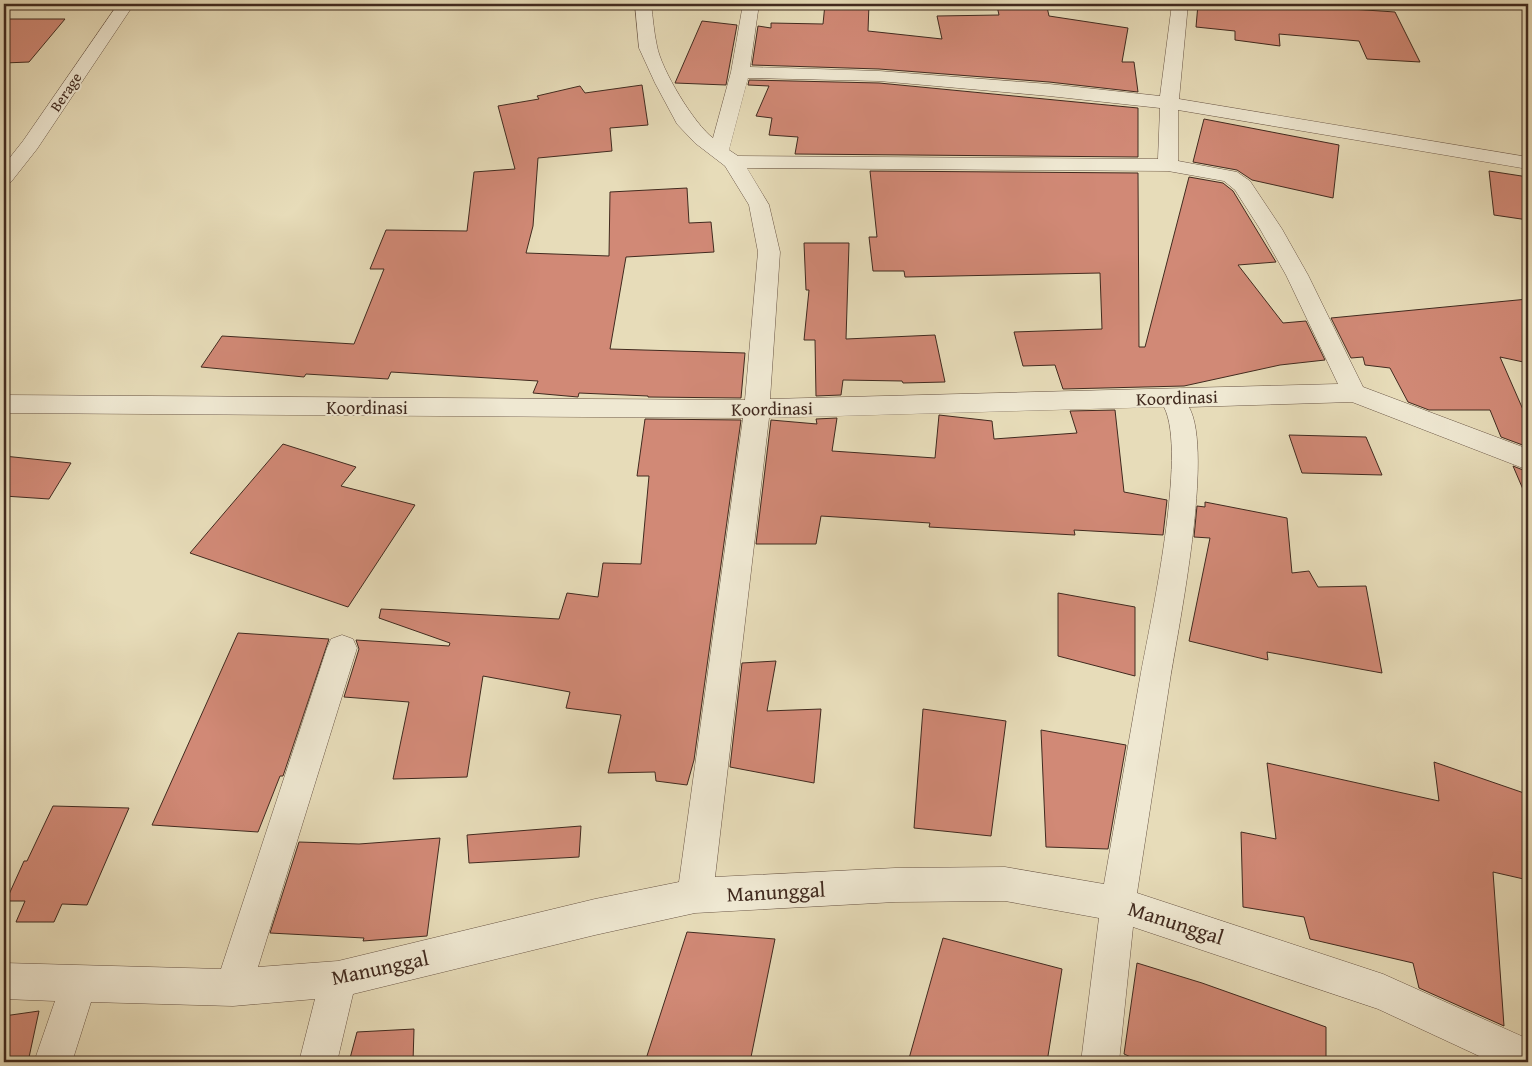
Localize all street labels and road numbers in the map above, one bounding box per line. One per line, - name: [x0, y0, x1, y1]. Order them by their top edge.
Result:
- street label: Berage: [45, 68, 86, 115]
- street label: Koordinasi: [1136, 383, 1218, 412]
- street label: Koordinasi: [326, 394, 408, 421]
- street label: Koordinasi: [731, 394, 813, 423]
- street label: Manunggal: [726, 873, 826, 910]
- street label: Manunggal: [1124, 893, 1228, 953]
- street label: Manunggal: [328, 942, 432, 993]

